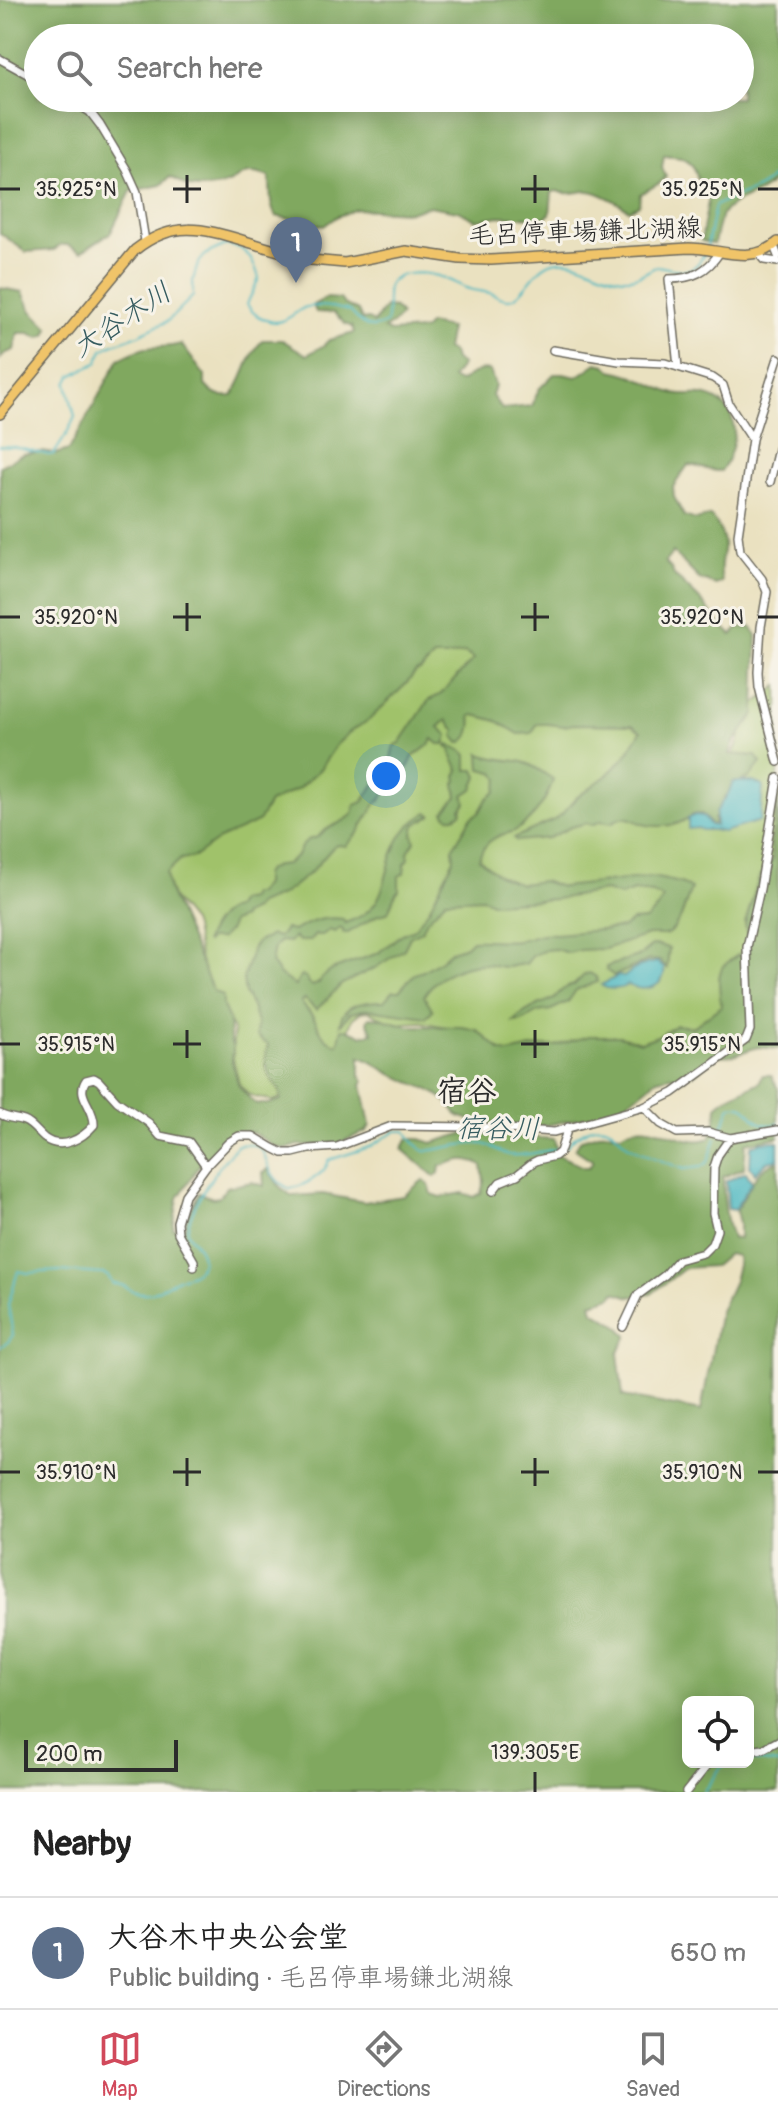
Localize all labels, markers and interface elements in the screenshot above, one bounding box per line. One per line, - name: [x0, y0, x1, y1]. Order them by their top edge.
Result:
- search box: [24, 24, 754, 112]
- icon: search: [52, 46, 96, 90]
- text: Search here: [116, 50, 263, 87]
- text: 35.925°N: [36, 177, 116, 202]
- text: 35.925°N: [662, 177, 742, 202]
- street label: 毛呂停車場鎌北湖線: [468, 212, 702, 252]
- pin: 1: [270, 217, 322, 283]
- water label: 大谷木川: [65, 275, 179, 365]
- text: 35.920°N: [34, 605, 118, 630]
- text: 35.920°N: [660, 605, 744, 630]
- your location: [366, 756, 406, 796]
- text: 35.915°N: [37, 1032, 115, 1057]
- text: 35.915°N: [663, 1032, 741, 1057]
- district label: 宿谷: [437, 1073, 497, 1110]
- water label: 宿谷川: [456, 1111, 540, 1147]
- text: 35.910°N: [36, 1460, 116, 1485]
- text: 35.910°N: [662, 1460, 742, 1485]
- map controls: [682, 1696, 754, 1768]
- button: locate: [682, 1696, 754, 1768]
- scale bar: [24, 1736, 178, 1772]
- text: 200 m: [36, 1740, 103, 1768]
- text: 139.305°E: [491, 1740, 579, 1765]
- text: Nearby: [32, 1823, 131, 1866]
- text: 大谷木中央公会堂: [108, 1919, 348, 1956]
- text: 1: [53, 1937, 63, 1969]
- text: 650 m: [670, 1937, 746, 1969]
- text: Public building · 毛呂停車場鎌北湖線: [108, 1962, 513, 1994]
- tab: Map: [98, 2027, 142, 2103]
- tab: Directions: [337, 2027, 430, 2103]
- tab: Saved: [626, 2027, 680, 2103]

